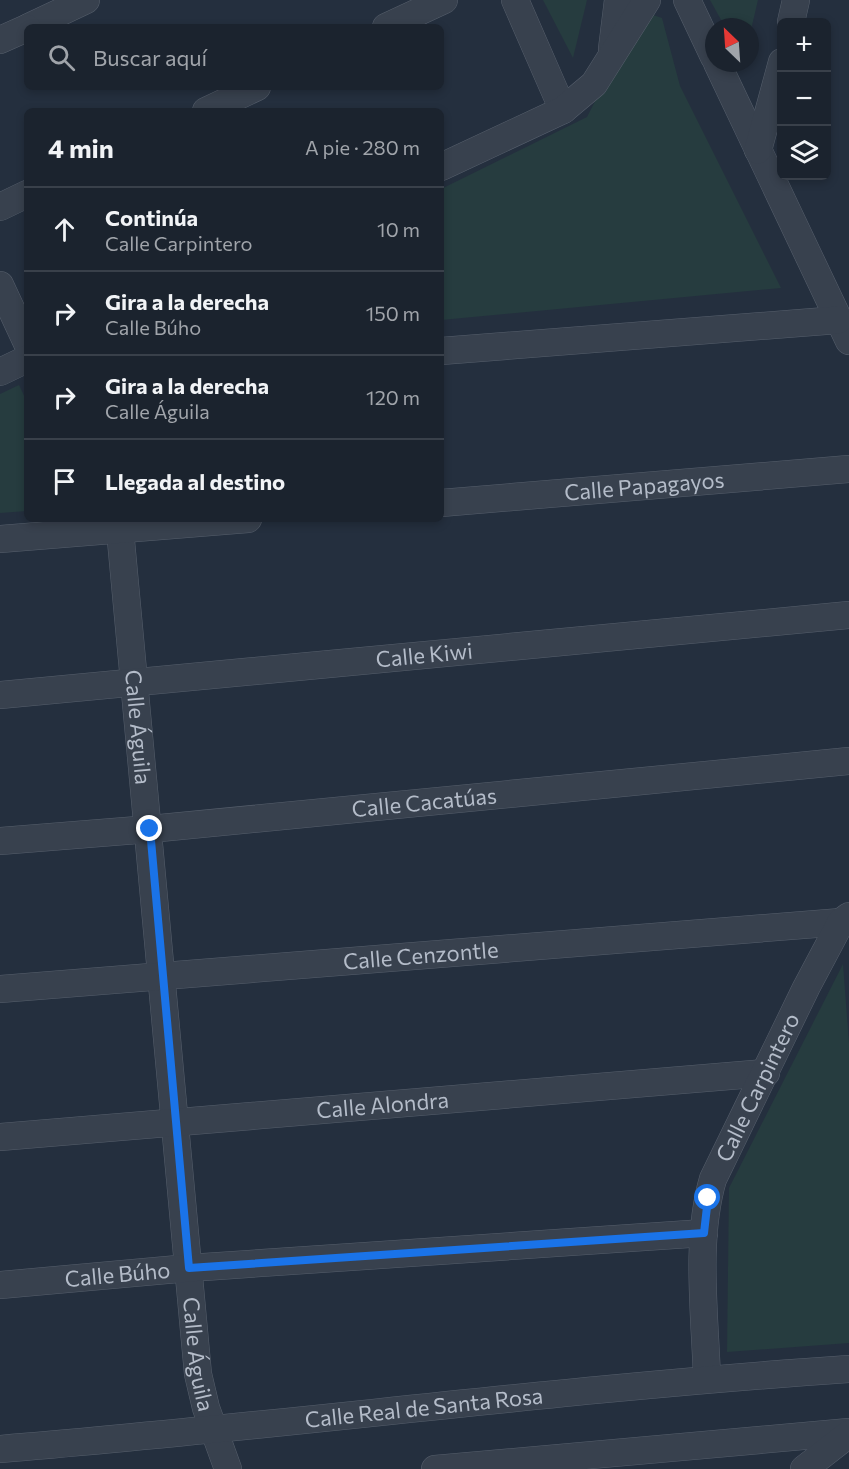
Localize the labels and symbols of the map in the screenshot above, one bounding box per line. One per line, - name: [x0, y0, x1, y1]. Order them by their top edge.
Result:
- north arrow: [705, 18, 759, 72]
- street label: Calle Papagayos: [563, 465, 725, 506]
- street label: Calle Kiwi: [374, 637, 474, 673]
- street label: Calle Águila: [120, 668, 157, 786]
- street label: Calle Cacatúas: [350, 781, 498, 822]
- route end: [136, 815, 162, 841]
- street label: Calle Cenzontle: [342, 935, 499, 975]
- street label: Calle Carpintero: [710, 1008, 805, 1166]
- street label: Calle Alondra: [315, 1086, 450, 1124]
- route start: [694, 1184, 720, 1210]
- street label: Calle Búho: [64, 1256, 171, 1292]
- street label: Calle Águila: [178, 1296, 220, 1414]
- street label: Calle Real de Santa Rosa: [303, 1381, 544, 1433]

